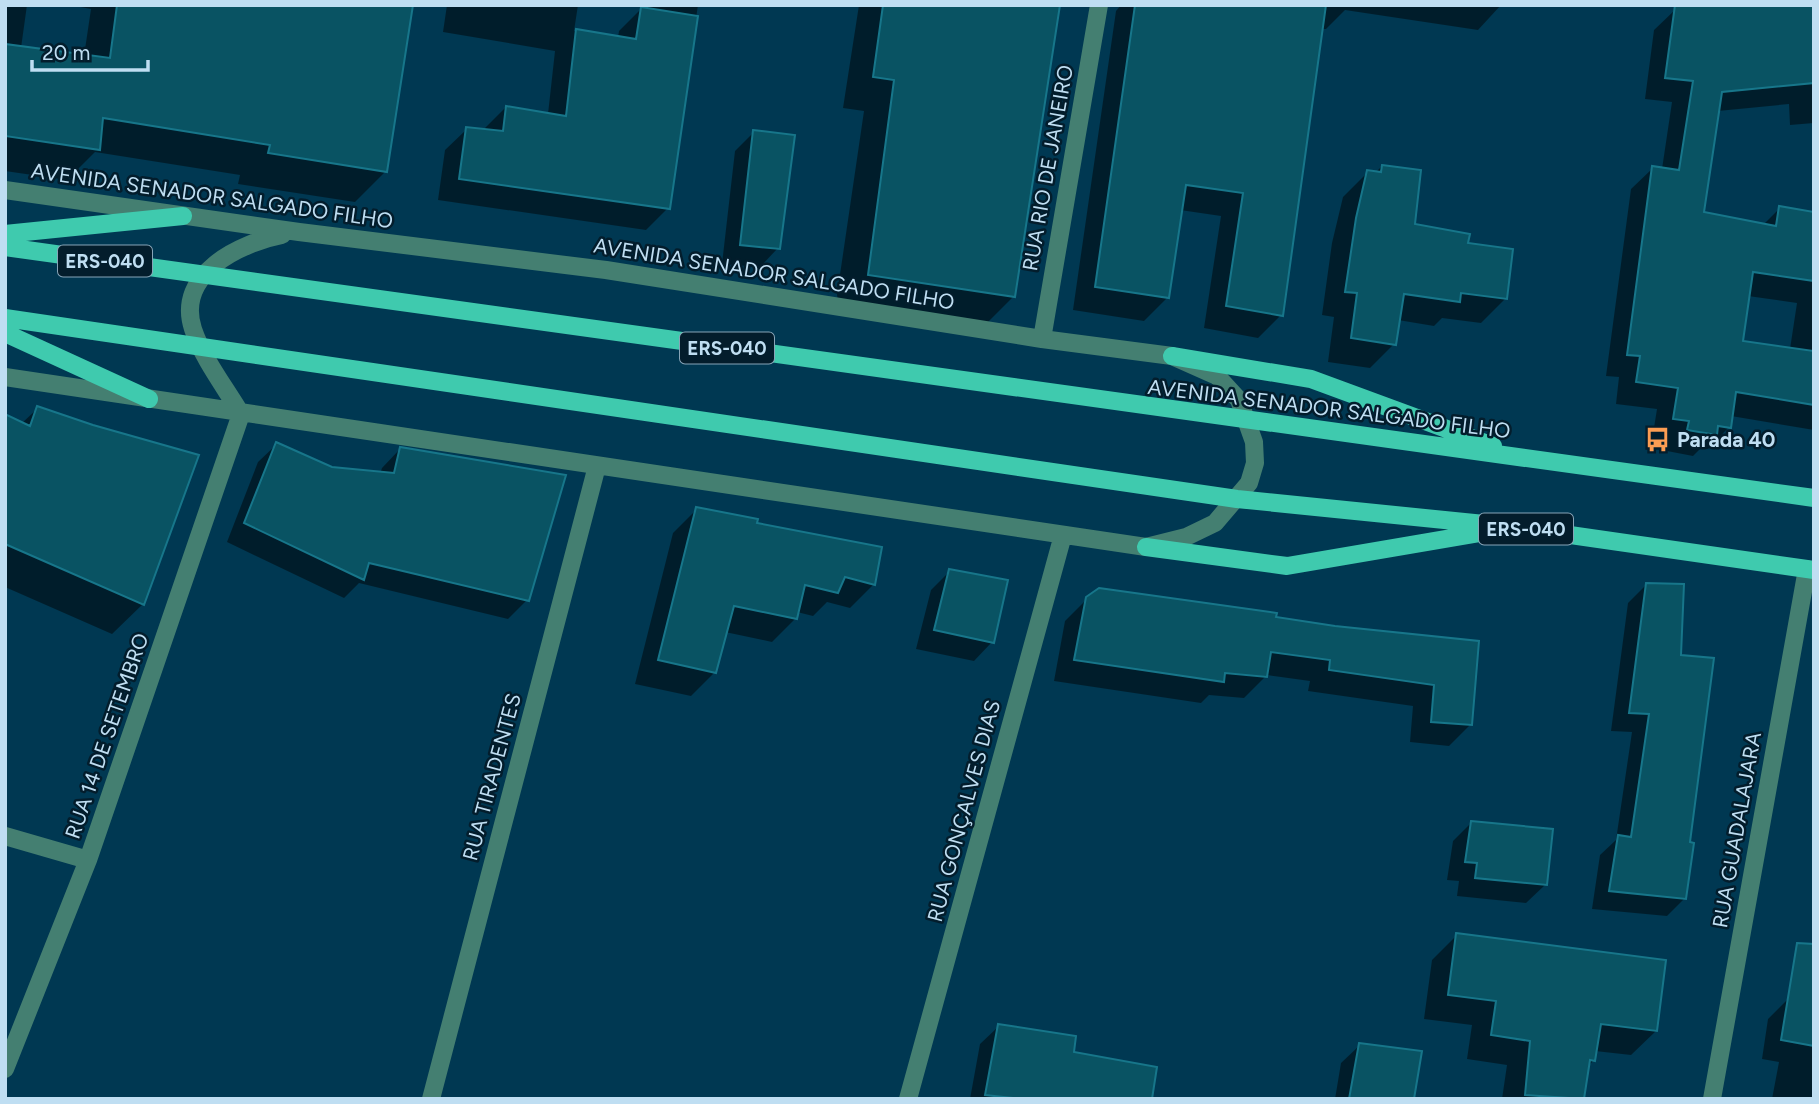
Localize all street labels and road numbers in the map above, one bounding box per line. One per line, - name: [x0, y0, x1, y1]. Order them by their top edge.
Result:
- street label: RUA RIO DE JANEIRO: [1017, 63, 1078, 273]
- street label: AVENIDA SENADOR SALGADO FILHO: [30, 158, 395, 233]
- street label: AVENIDA SENADOR SALGADO FILHO: [592, 233, 956, 314]
- road number: ERS-040: [58, 246, 152, 276]
- road number: ERS-040: [680, 332, 774, 364]
- street label: AVENIDA SENADOR SALGADO FILHO: [1146, 374, 1512, 443]
- road number: ERS-040: [1479, 514, 1573, 544]
- street label: RUA 14 DE SETEMBRO: [60, 630, 153, 842]
- street label: RUA TIRADENTES: [457, 690, 526, 863]
- street label: RUA GONÇALVES DIAS: [922, 697, 1005, 924]
- street label: RUA GUADALAJARA: [1707, 730, 1766, 930]

